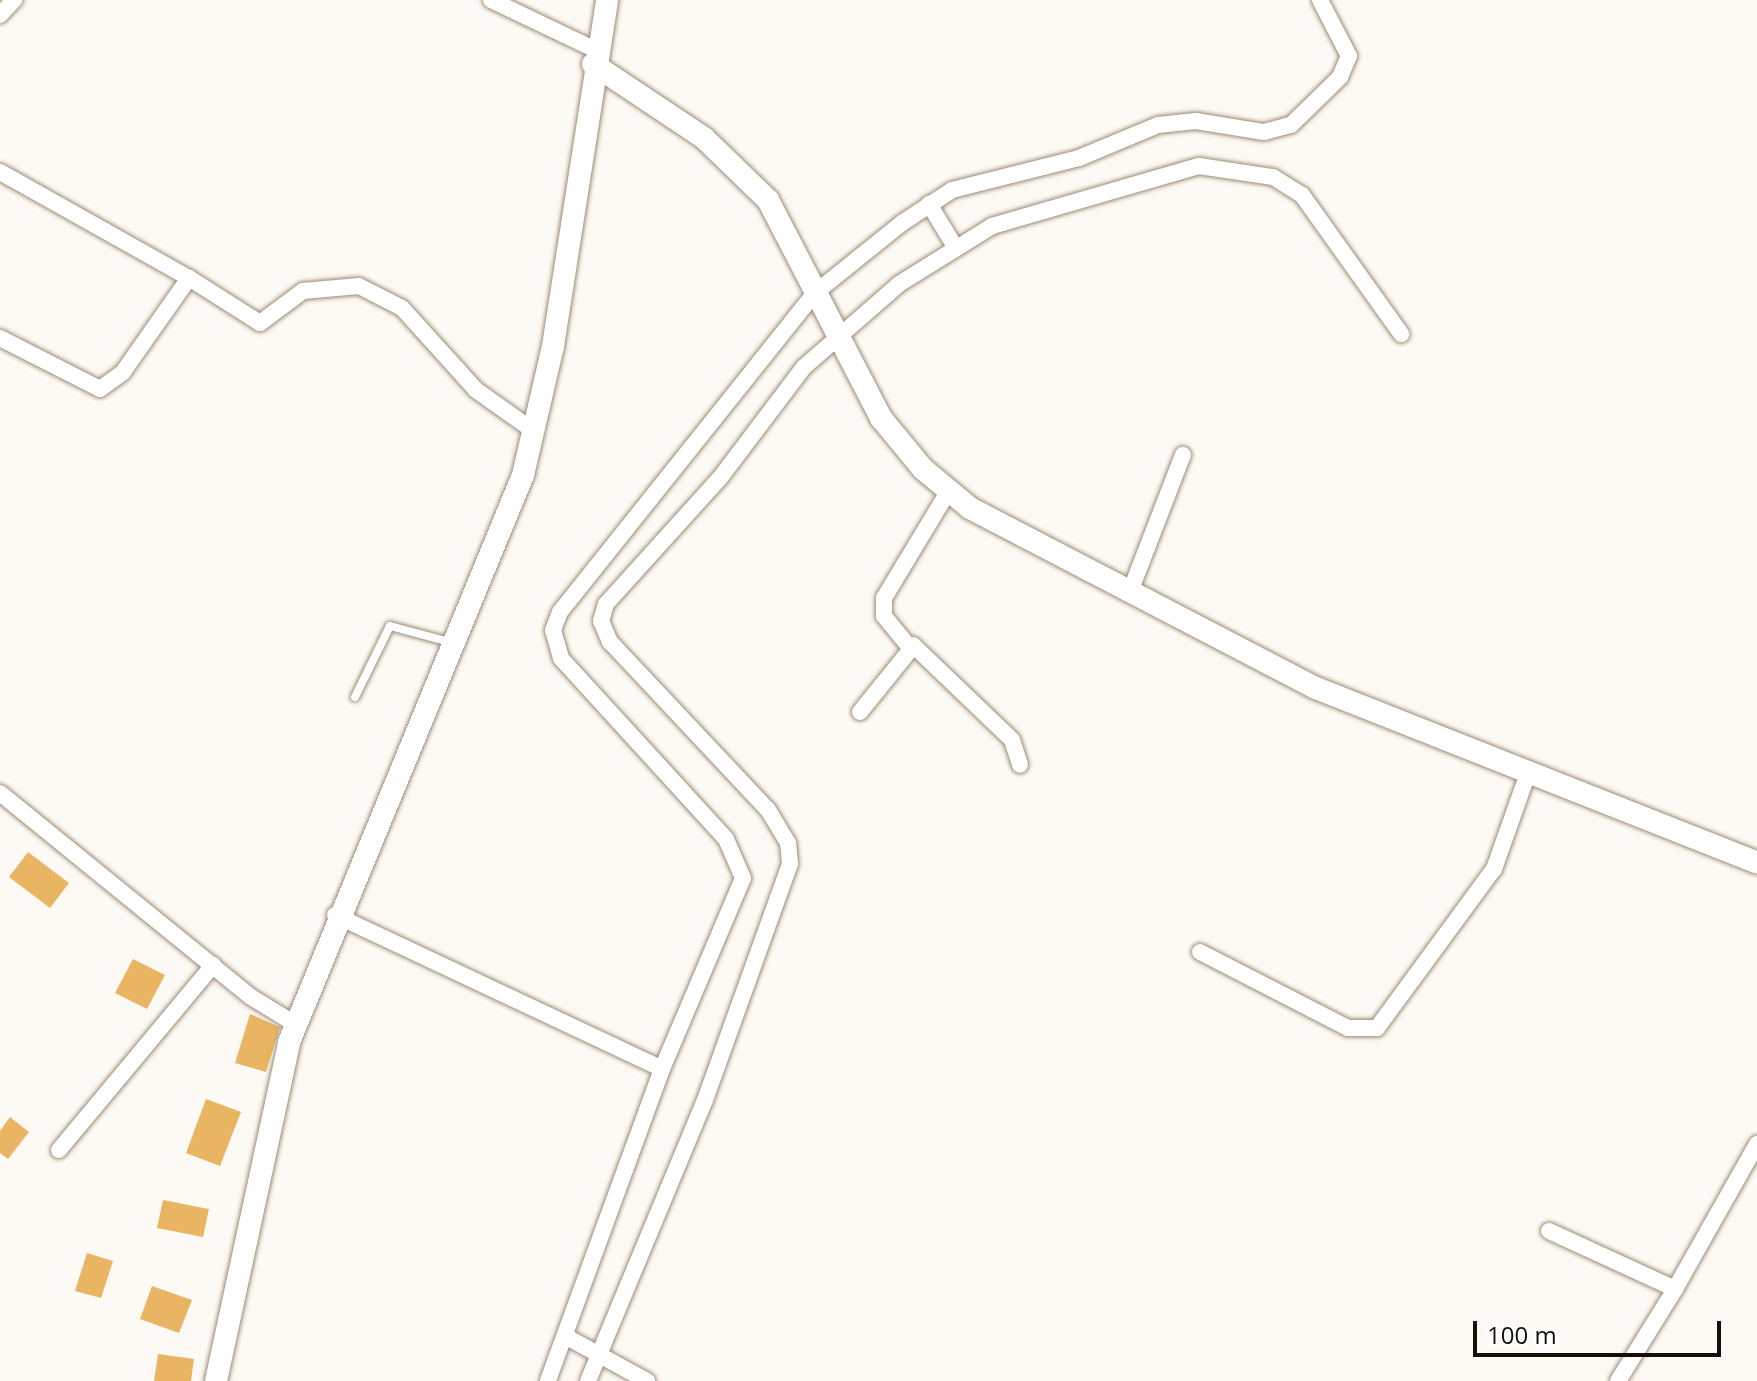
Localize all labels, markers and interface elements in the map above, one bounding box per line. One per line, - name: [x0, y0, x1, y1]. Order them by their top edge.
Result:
- scale bar: [1477, 1305, 1725, 1355]
- text: 100 m: [1487, 1318, 1557, 1351]

